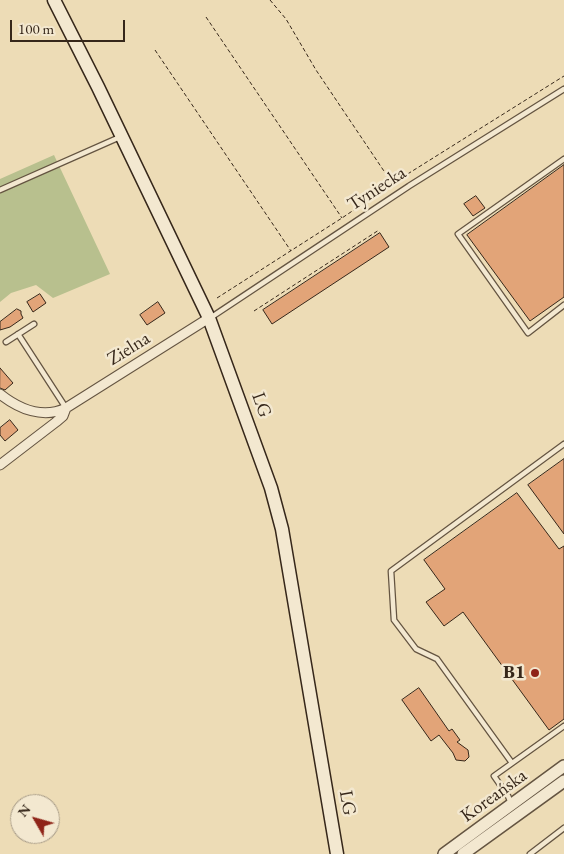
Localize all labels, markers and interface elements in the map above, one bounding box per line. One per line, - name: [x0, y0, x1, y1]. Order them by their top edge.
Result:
- scale bar: [12, 10, 128, 42]
- text: 100 m: [18, 19, 54, 38]
- street label: Tyniecka: [343, 162, 411, 216]
- street label: Zielna: [104, 327, 154, 371]
- street label: LG: [246, 389, 276, 421]
- place label: B1: [503, 662, 525, 684]
- marker: B1: [529, 667, 541, 679]
- street label: Koreańska: [456, 764, 532, 828]
- street label: LG: [334, 789, 360, 817]
- north arrow: [10, 794, 60, 844]
- text: N: [13, 800, 35, 820]

